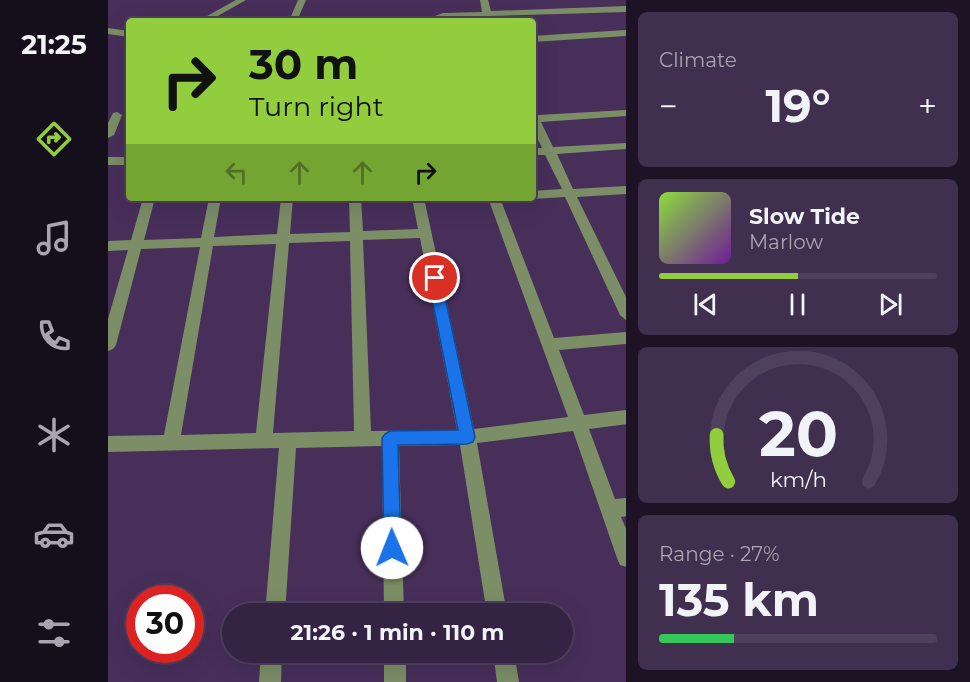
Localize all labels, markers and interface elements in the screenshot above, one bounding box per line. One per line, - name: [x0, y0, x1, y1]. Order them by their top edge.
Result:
- text: 21:25: [21, 28, 87, 61]
- text: 30 m: [249, 38, 358, 90]
- icon: right: [150, 42, 228, 120]
- text: Climate: [659, 48, 737, 72]
- text: 19°: [765, 78, 831, 133]
- text: −: [659, 86, 678, 126]
- text: +: [918, 86, 937, 126]
- text: Turn right: [249, 90, 384, 123]
- icon: directions: [33, 118, 75, 160]
- icon: left: [220, 156, 253, 189]
- icon: ahead: [283, 156, 316, 189]
- icon: ahead: [346, 156, 379, 189]
- icon: right: [409, 156, 442, 189]
- text: Slow Tide: [749, 203, 860, 230]
- icon: music: [33, 217, 75, 259]
- text: Marlow: [749, 230, 823, 254]
- pin: [409, 252, 460, 303]
- icon: arrive: [418, 261, 451, 294]
- icon: previous: [689, 288, 722, 321]
- icon: pause: [781, 288, 814, 321]
- icon: next: [874, 288, 907, 321]
- icon: phone: [33, 315, 75, 357]
- text: 20: [758, 396, 838, 472]
- icon: climate: [33, 414, 75, 456]
- text: km/h: [769, 466, 827, 492]
- icon: car: [33, 513, 75, 555]
- position arrow: [360, 516, 424, 580]
- text: Range · 27%: [659, 542, 780, 566]
- text: 135 km: [659, 572, 819, 627]
- speed limit sign: 30: [126, 585, 204, 663]
- icon: filters: [33, 612, 75, 654]
- text: 21:26 · 1 min · 110 m: [291, 619, 504, 646]

